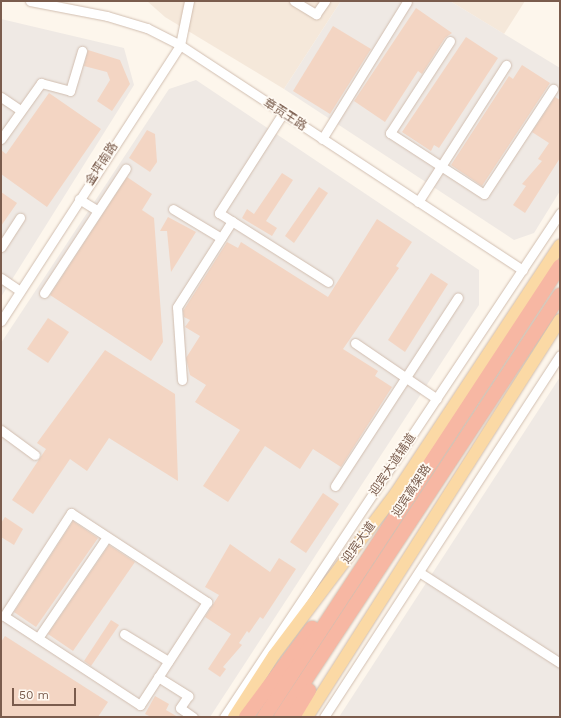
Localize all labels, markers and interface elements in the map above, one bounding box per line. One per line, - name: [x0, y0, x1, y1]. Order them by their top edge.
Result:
- street label: 章贡王路: [261, 96, 309, 134]
- street label: 金坪南路: [83, 140, 121, 188]
- street label: 迎宾大道辅道: [367, 431, 419, 499]
- street label: 迎宾高架路: [390, 462, 434, 520]
- street label: 迎宾大道: [339, 519, 379, 567]
- scale bar: [14, 680, 78, 706]
- text: 50 m: [19, 688, 49, 702]

